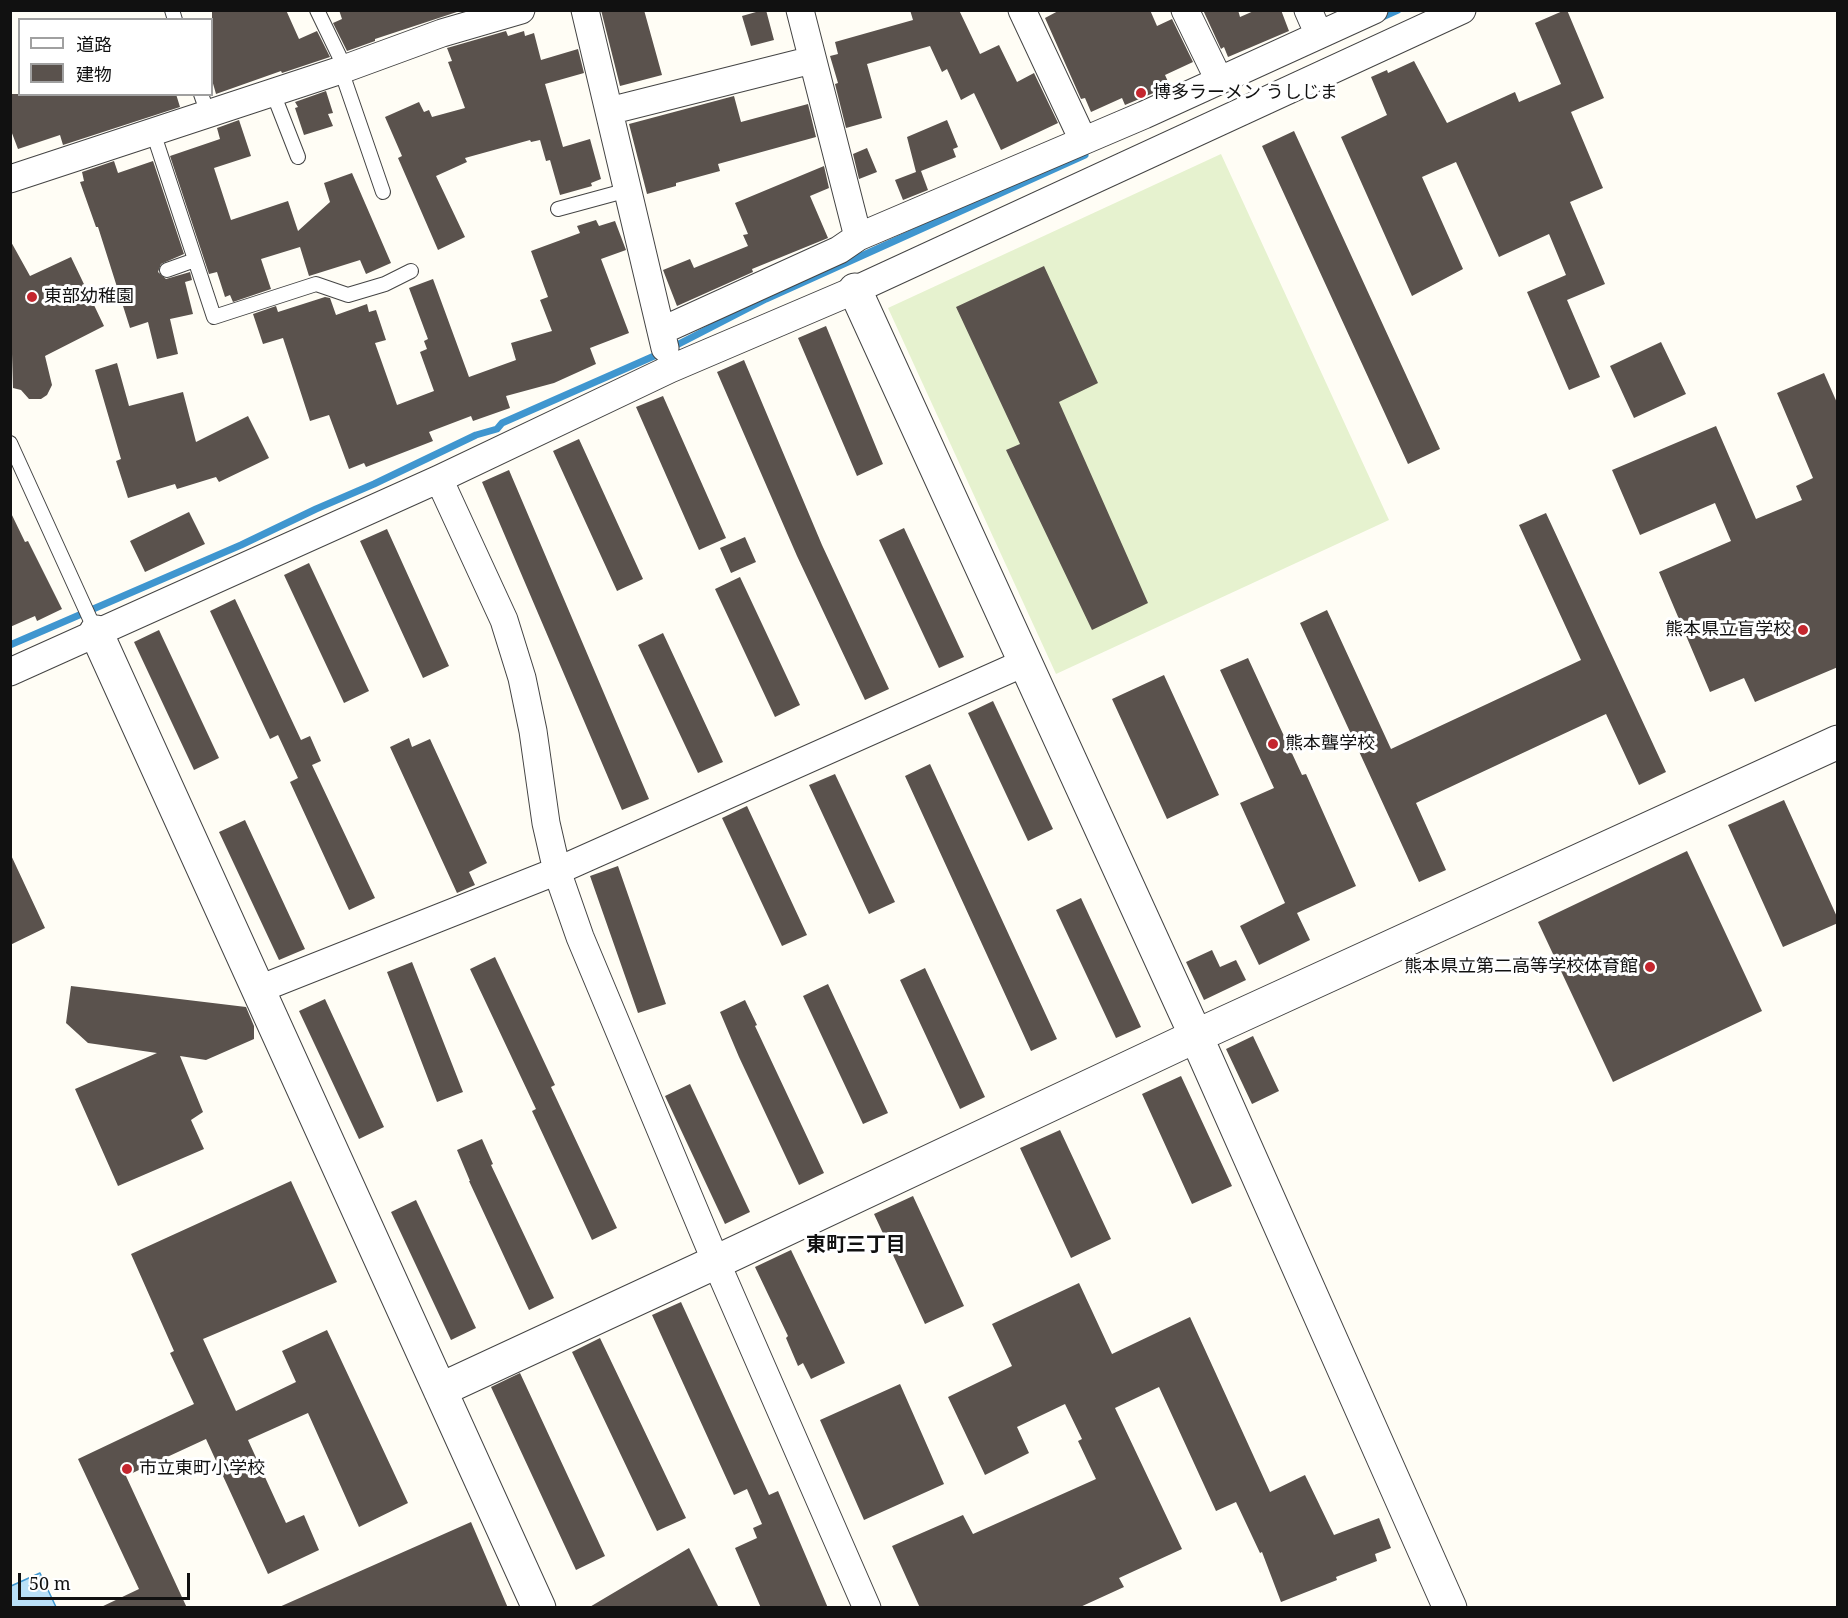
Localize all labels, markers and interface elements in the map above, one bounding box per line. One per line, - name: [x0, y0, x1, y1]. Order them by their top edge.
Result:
- legend: [18, 18, 213, 96]
- text: 道路: [76, 32, 112, 56]
- text: 建物: [76, 62, 112, 86]
- place label: 博多ラーメン うしじま: [1153, 82, 1338, 104]
- marker: 博多ラーメン うしじま: [1134, 86, 1148, 100]
- place label: 東部幼稚園: [44, 286, 134, 308]
- marker: 東部幼稚園: [25, 290, 39, 304]
- place label: 熊本県立盲学校: [1665, 619, 1791, 641]
- marker: 熊本県立盲学校: [1796, 623, 1810, 637]
- place label: 熊本聾学校: [1285, 733, 1375, 755]
- marker: 熊本聾学校: [1266, 737, 1280, 751]
- place label: 熊本県立第二高等学校体育館: [1404, 956, 1638, 978]
- marker: 熊本県立第二高等学校体育館: [1643, 960, 1657, 974]
- district label: 東町三丁目: [806, 1233, 906, 1257]
- place label: 市立東町小学校: [139, 1458, 265, 1480]
- marker: 市立東町小学校: [120, 1462, 134, 1476]
- scale bar: [21, 1561, 194, 1599]
- text: 50 m: [29, 1571, 71, 1595]

